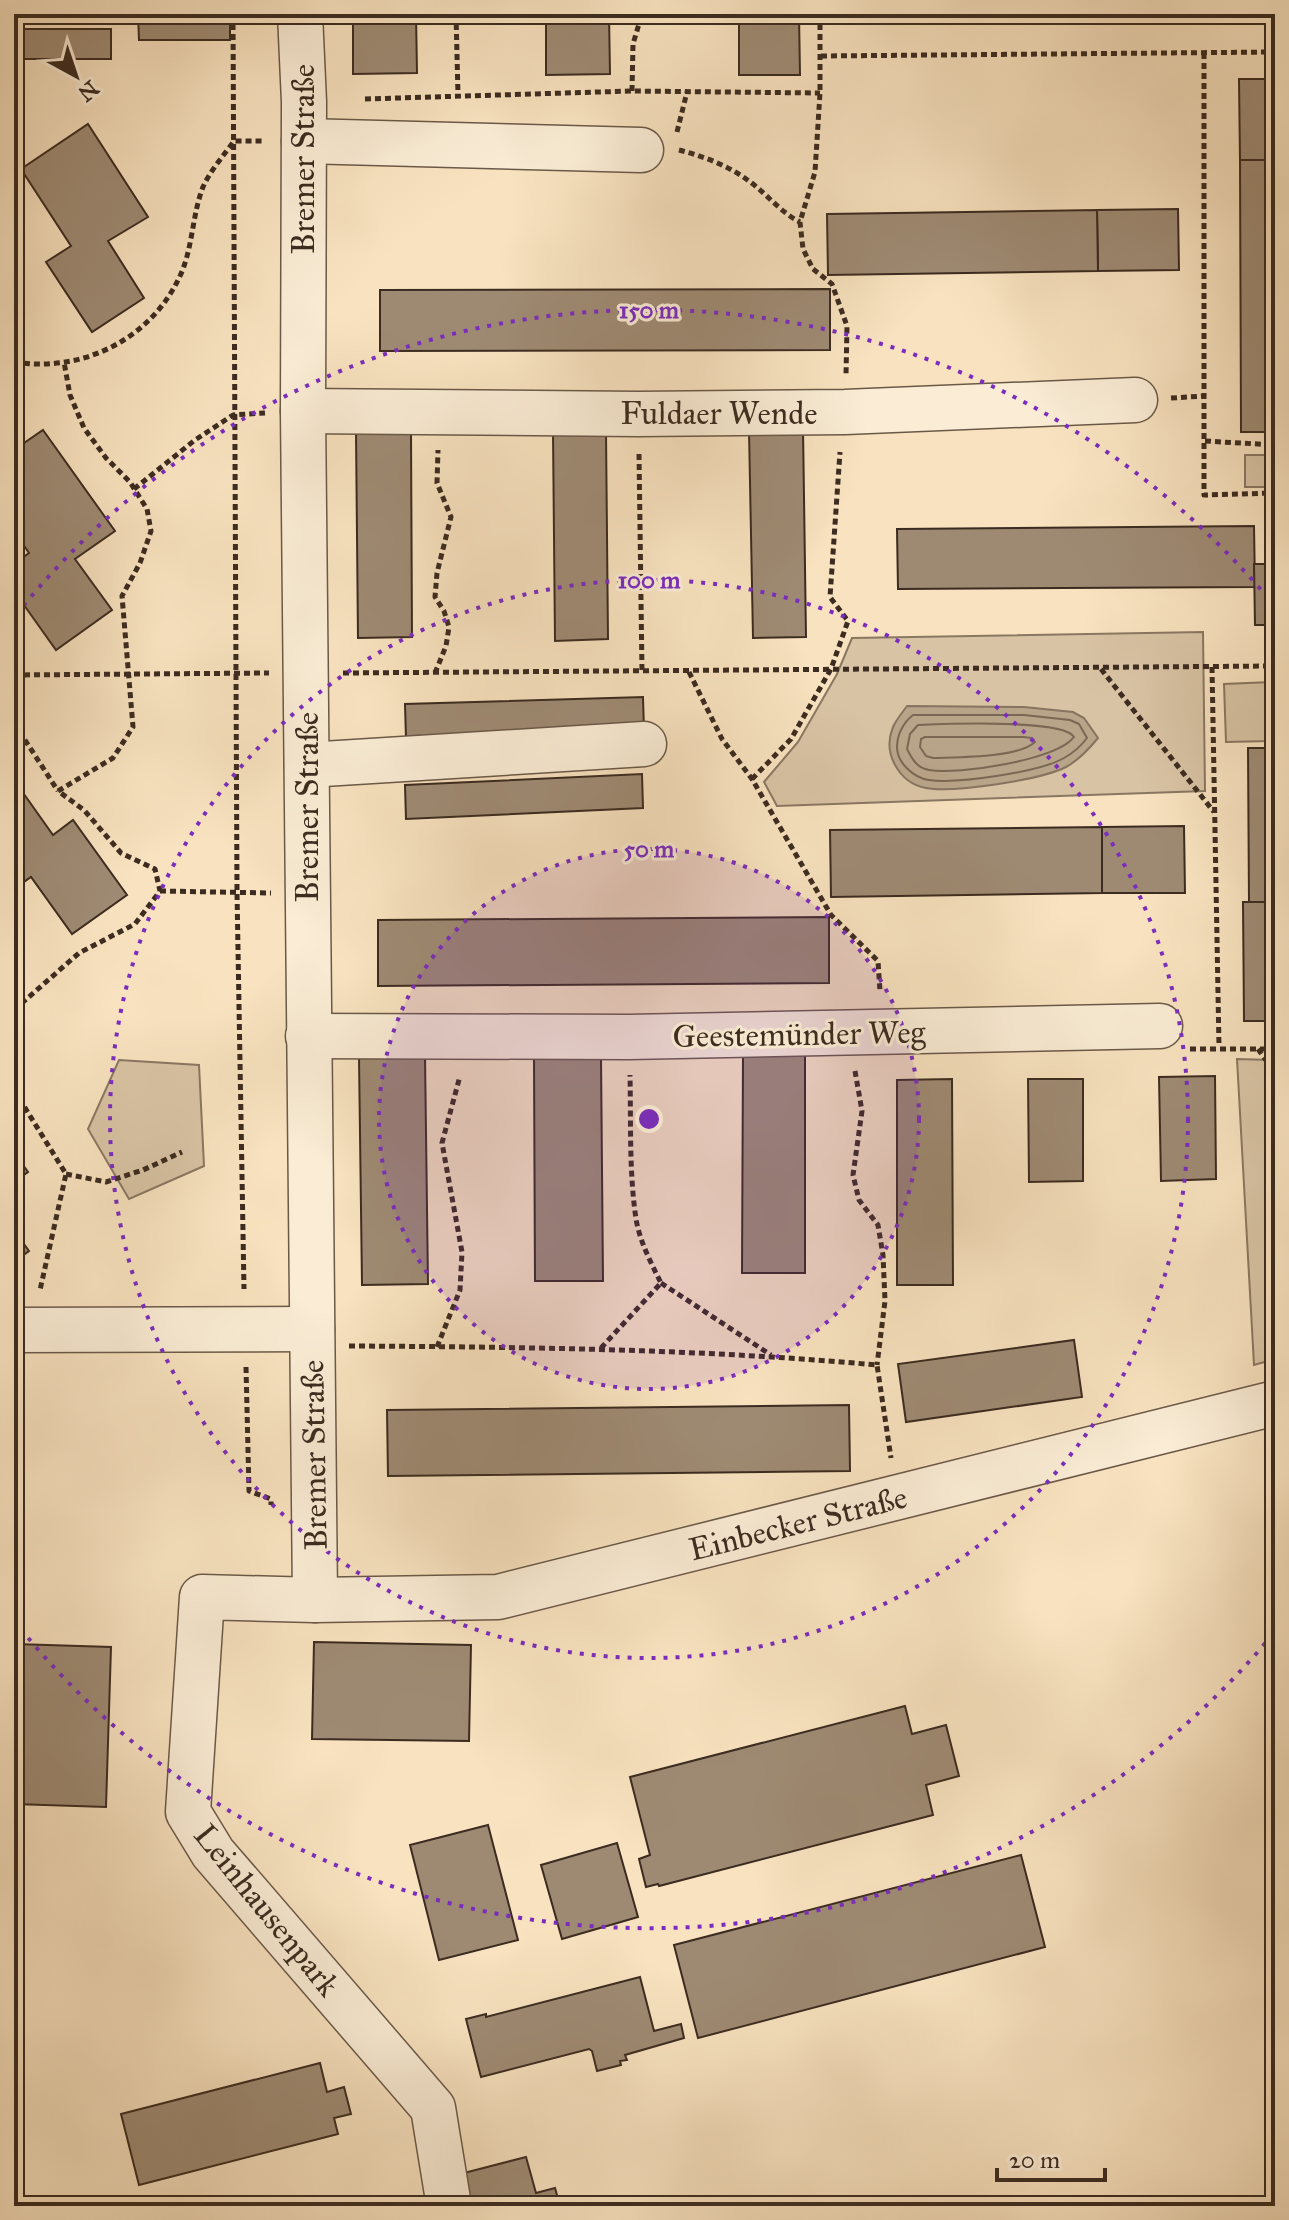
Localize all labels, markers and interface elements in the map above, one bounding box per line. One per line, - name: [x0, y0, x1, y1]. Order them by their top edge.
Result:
- north arrow: [36, 36, 116, 116]
- street label: Bremer Straße: [284, 64, 323, 254]
- text: N: [72, 75, 104, 107]
- text: 150 m: [619, 295, 680, 325]
- street label: Fuldaer Wende: [620, 394, 818, 433]
- text: 100 m: [618, 565, 681, 595]
- street label: Bremer Straße: [288, 712, 327, 902]
- text: 50 m: [624, 834, 675, 864]
- street label: Geestemünder Weg: [672, 1013, 927, 1056]
- centre of rings: [635, 1105, 663, 1133]
- street label: Bremer Straße: [293, 1360, 336, 1550]
- street label: Einbecker Straße: [685, 1478, 911, 1569]
- street label: Leinhausenpark: [185, 1816, 348, 2004]
- scale bar: [997, 2132, 1105, 2182]
- text: 20 m: [1009, 2145, 1060, 2175]

